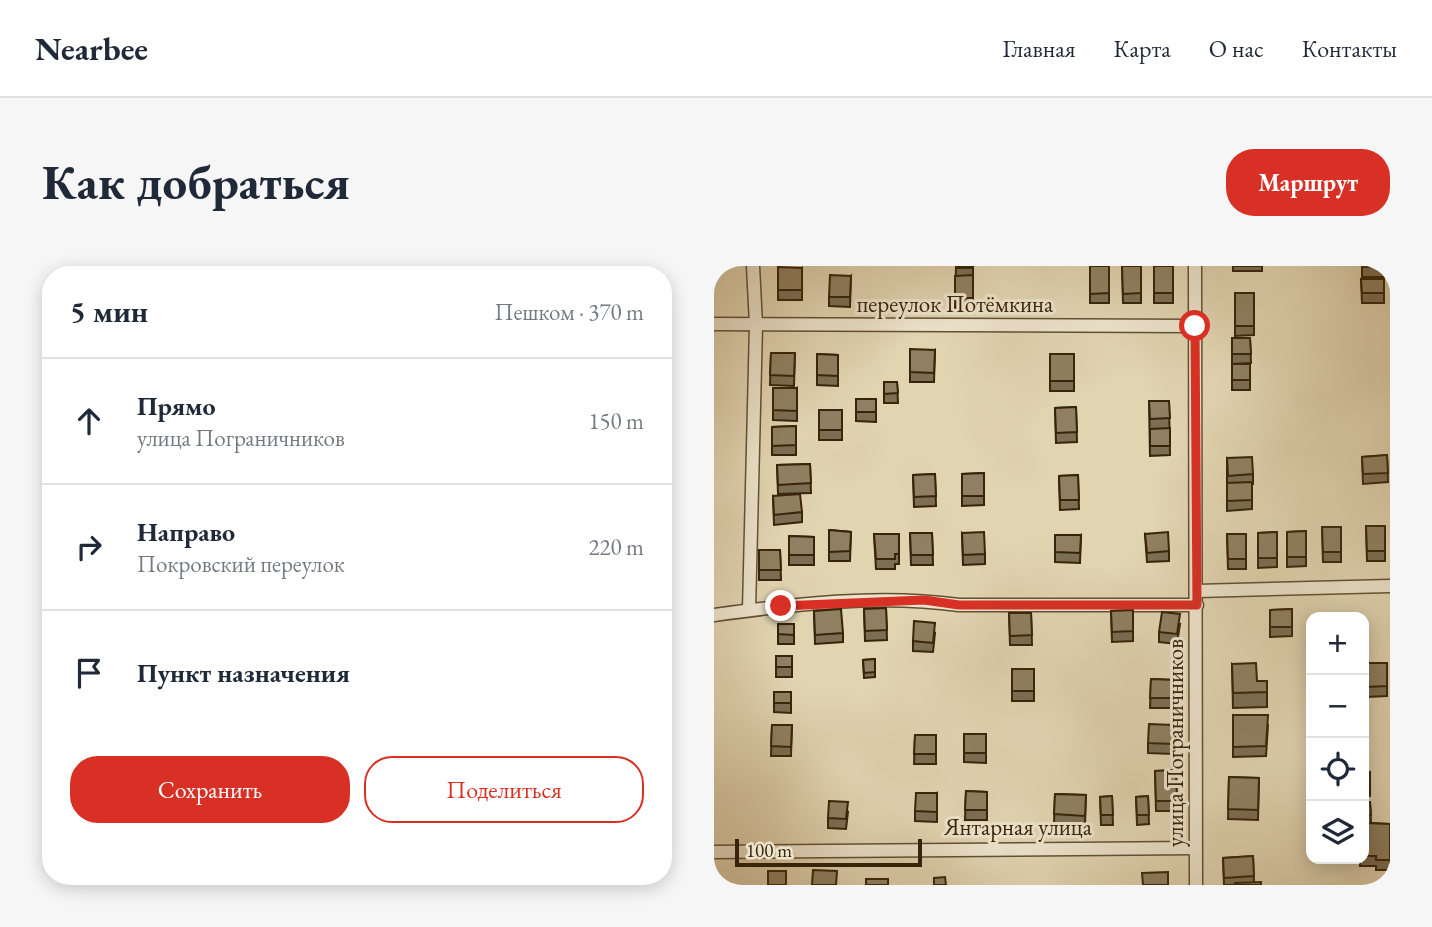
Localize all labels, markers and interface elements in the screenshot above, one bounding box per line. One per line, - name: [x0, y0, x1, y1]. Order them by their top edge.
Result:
- text: Nearbee: [35, 27, 148, 70]
- text: Главная: [1002, 33, 1076, 64]
- text: Карта: [1114, 33, 1171, 64]
- text: О нас: [1209, 33, 1264, 64]
- text: Контакты: [1302, 33, 1397, 64]
- button: Маршрут: [1226, 149, 1390, 216]
- text: Как добраться: [42, 150, 350, 214]
- street label: переулок Потёмкина: [857, 289, 1054, 319]
- text: 5 мин: [70, 292, 148, 331]
- text: Пешком · 370 m: [495, 297, 644, 327]
- route start: [1179, 310, 1210, 341]
- text: Прямо: [137, 389, 216, 423]
- icon: ahead: [70, 402, 108, 440]
- text: 150 m: [588, 406, 644, 436]
- text: улица Пограничников: [137, 423, 345, 453]
- text: Направо: [137, 515, 235, 549]
- icon: right: [70, 528, 108, 566]
- text: 220 m: [588, 532, 644, 562]
- text: Покровский переулок: [137, 549, 345, 579]
- route end: [765, 590, 796, 621]
- map controls: [1306, 612, 1369, 864]
- button: +: [1306, 612, 1369, 675]
- street label: улица Пограничников: [1160, 639, 1190, 847]
- icon: arrive: [70, 654, 108, 692]
- text: Пункт назначения: [137, 656, 350, 690]
- button: −: [1306, 675, 1369, 738]
- button: locate: [1306, 738, 1369, 801]
- button: Сохранить: [70, 756, 350, 823]
- button: Поделиться: [364, 756, 644, 823]
- button: layers: [1306, 801, 1369, 864]
- street label: Янтарная улица: [943, 812, 1093, 842]
- scale bar: [735, 836, 922, 868]
- text: 100 m: [746, 838, 792, 863]

